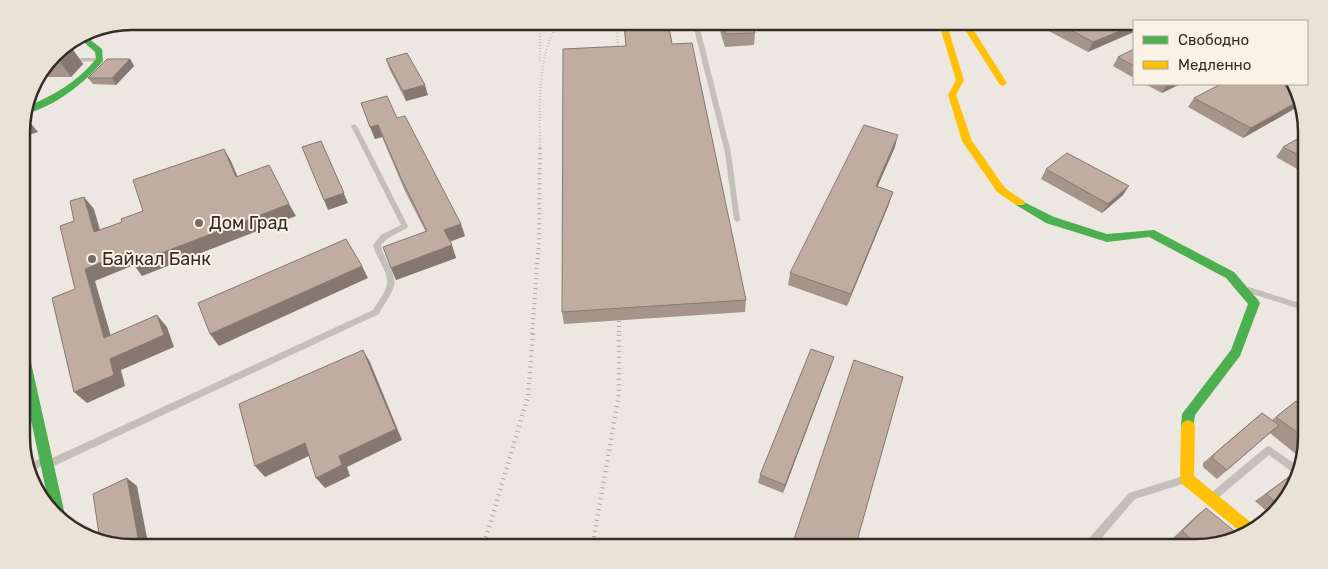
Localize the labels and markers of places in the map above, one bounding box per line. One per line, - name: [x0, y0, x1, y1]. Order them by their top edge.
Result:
- place label: Дом Град: [209, 212, 288, 234]
- marker: Дом Град: [193, 217, 205, 229]
- place label: Байкал Банк: [102, 248, 211, 270]
- marker: Байкал Банк: [86, 253, 98, 265]

